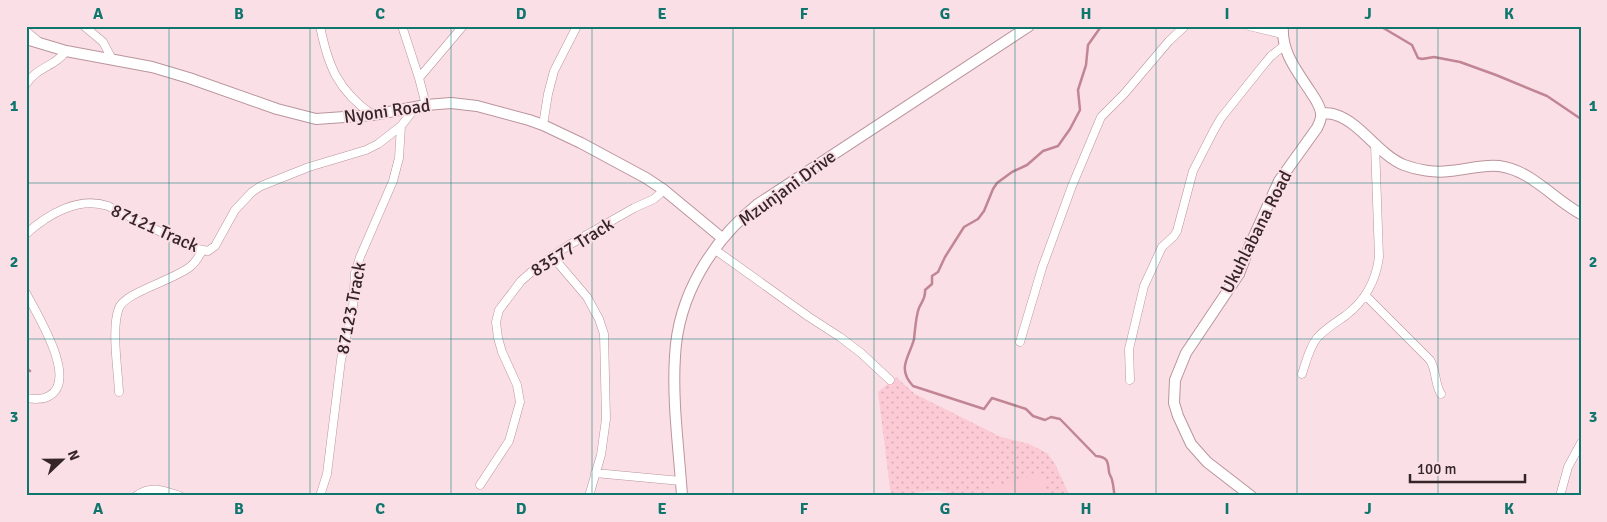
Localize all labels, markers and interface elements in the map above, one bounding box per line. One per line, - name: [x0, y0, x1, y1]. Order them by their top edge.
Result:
- text: A: [93, 4, 104, 24]
- text: B: [234, 4, 244, 24]
- text: C: [375, 4, 385, 24]
- text: D: [516, 4, 527, 24]
- text: E: [657, 4, 667, 24]
- text: F: [800, 4, 809, 24]
- text: G: [940, 4, 950, 24]
- text: H: [1081, 4, 1091, 24]
- text: I: [1224, 4, 1230, 24]
- text: J: [1364, 4, 1372, 24]
- text: K: [1504, 4, 1514, 24]
- street label: Nyoni Road: [342, 94, 432, 128]
- text: 1: [10, 96, 19, 116]
- text: 1: [1589, 96, 1598, 116]
- street label: Mzunjani Drive: [734, 145, 840, 231]
- street label: Ukuhlabana Road: [1216, 167, 1296, 297]
- street label: 87121 Track: [108, 199, 202, 257]
- street label: 83577 Track: [526, 213, 618, 281]
- text: 2: [10, 252, 18, 272]
- text: 2: [1589, 252, 1597, 272]
- street label: 87123 Track: [331, 260, 371, 356]
- text: 3: [10, 407, 18, 427]
- text: 3: [1589, 407, 1597, 427]
- north arrow: [38, 434, 88, 484]
- text: N: [64, 448, 83, 463]
- scale bar: [1410, 452, 1524, 484]
- text: 100 m: [1417, 460, 1457, 478]
- text: A: [93, 499, 104, 519]
- text: B: [234, 499, 244, 519]
- text: C: [375, 499, 385, 519]
- text: D: [516, 499, 527, 519]
- text: E: [657, 499, 667, 519]
- text: F: [800, 499, 809, 519]
- text: G: [940, 499, 950, 519]
- text: H: [1081, 499, 1091, 519]
- text: I: [1224, 499, 1230, 519]
- text: J: [1364, 499, 1372, 519]
- text: K: [1504, 499, 1514, 519]

